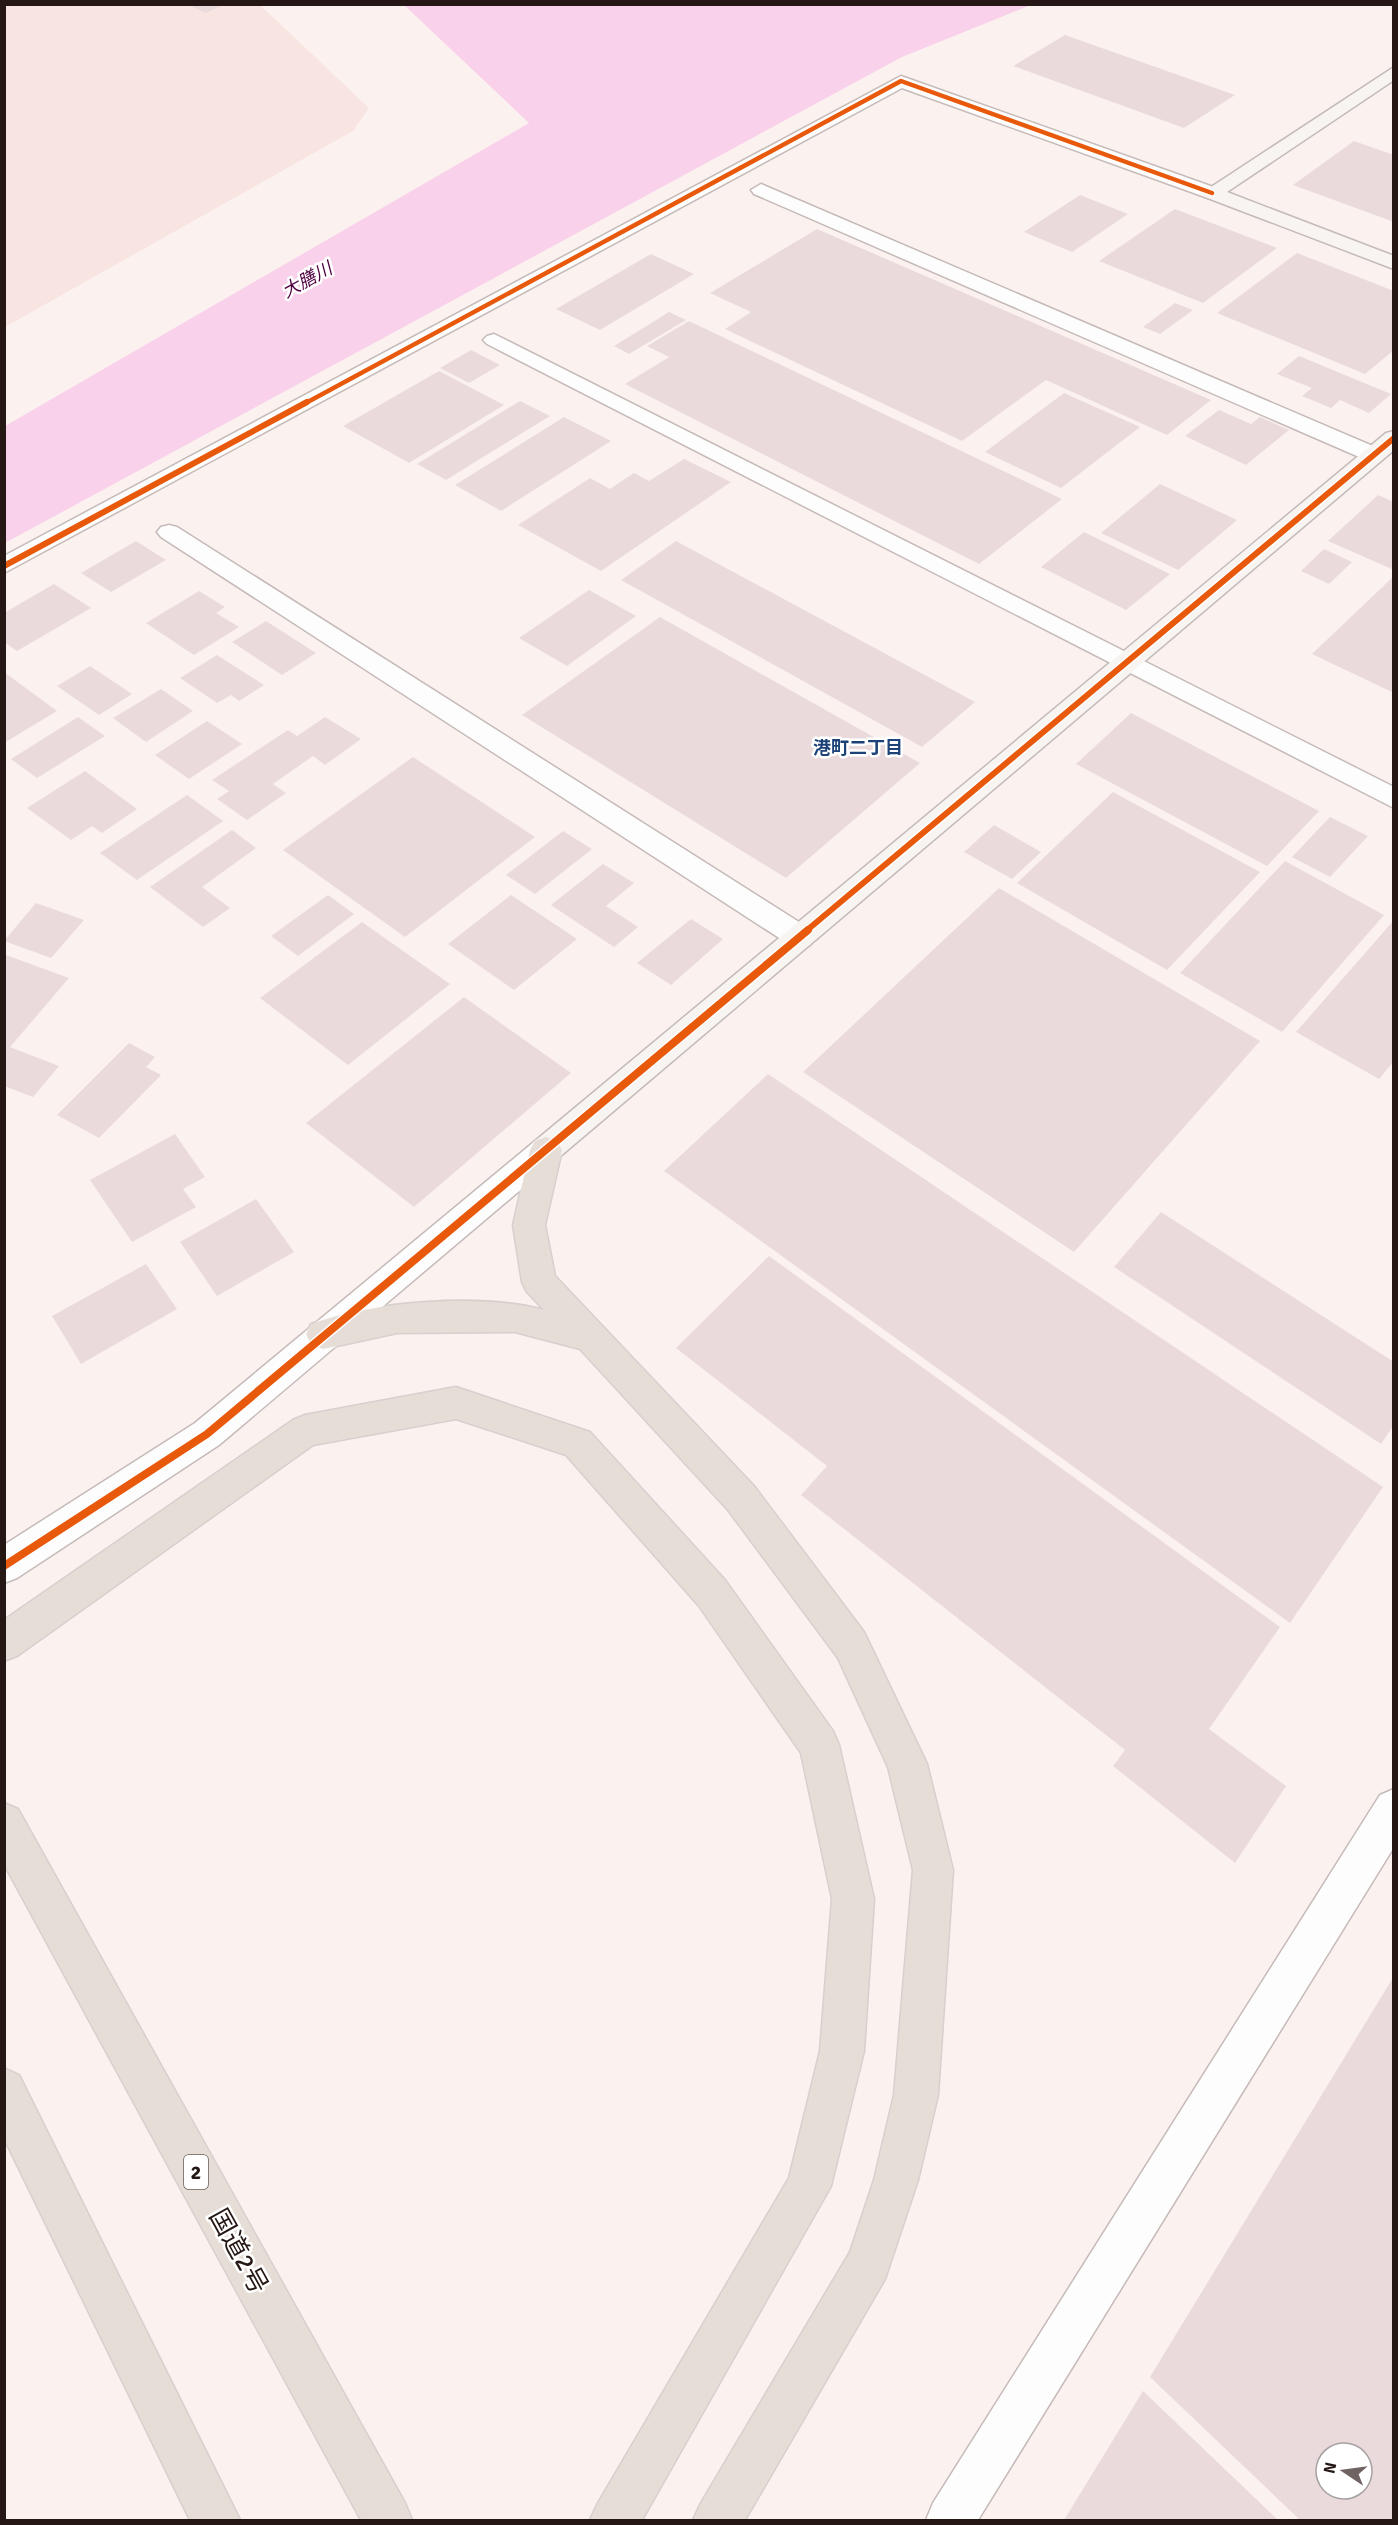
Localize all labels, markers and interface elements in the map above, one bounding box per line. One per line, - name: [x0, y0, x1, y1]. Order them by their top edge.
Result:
- water label: 大膳川: [278, 256, 338, 303]
- district label: 港町二丁目: [813, 737, 903, 759]
- road number: 2: [184, 2155, 208, 2189]
- street label: 国道2号: [202, 2203, 274, 2299]
- north arrow: [1314, 2441, 1374, 2501]
- text: N: [1319, 2460, 1341, 2476]

